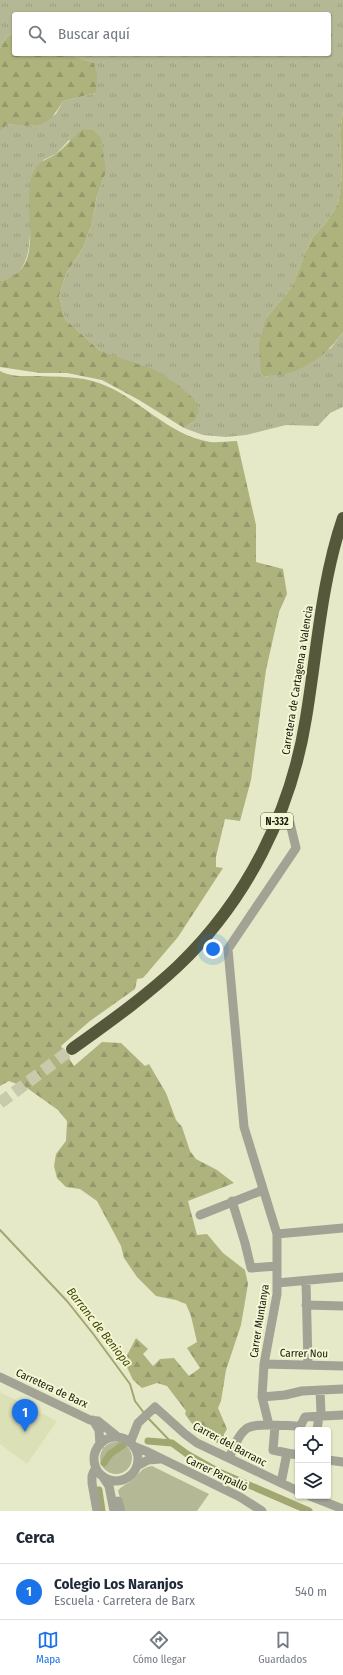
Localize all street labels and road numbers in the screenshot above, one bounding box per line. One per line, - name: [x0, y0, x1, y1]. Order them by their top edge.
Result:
- street label: Carretera de Cartagena a Valencia: [279, 604, 316, 756]
- road number: N-332: [261, 813, 293, 829]
- street label: Carrer Muntanya: [247, 1283, 272, 1359]
- street label: Carrer Nou: [280, 1347, 328, 1360]
- street label: Carretera de Barx: [14, 1366, 90, 1411]
- street label: Carrer del Barranc: [191, 1420, 269, 1469]
- street label: Carrer Parpalló: [184, 1453, 250, 1494]

